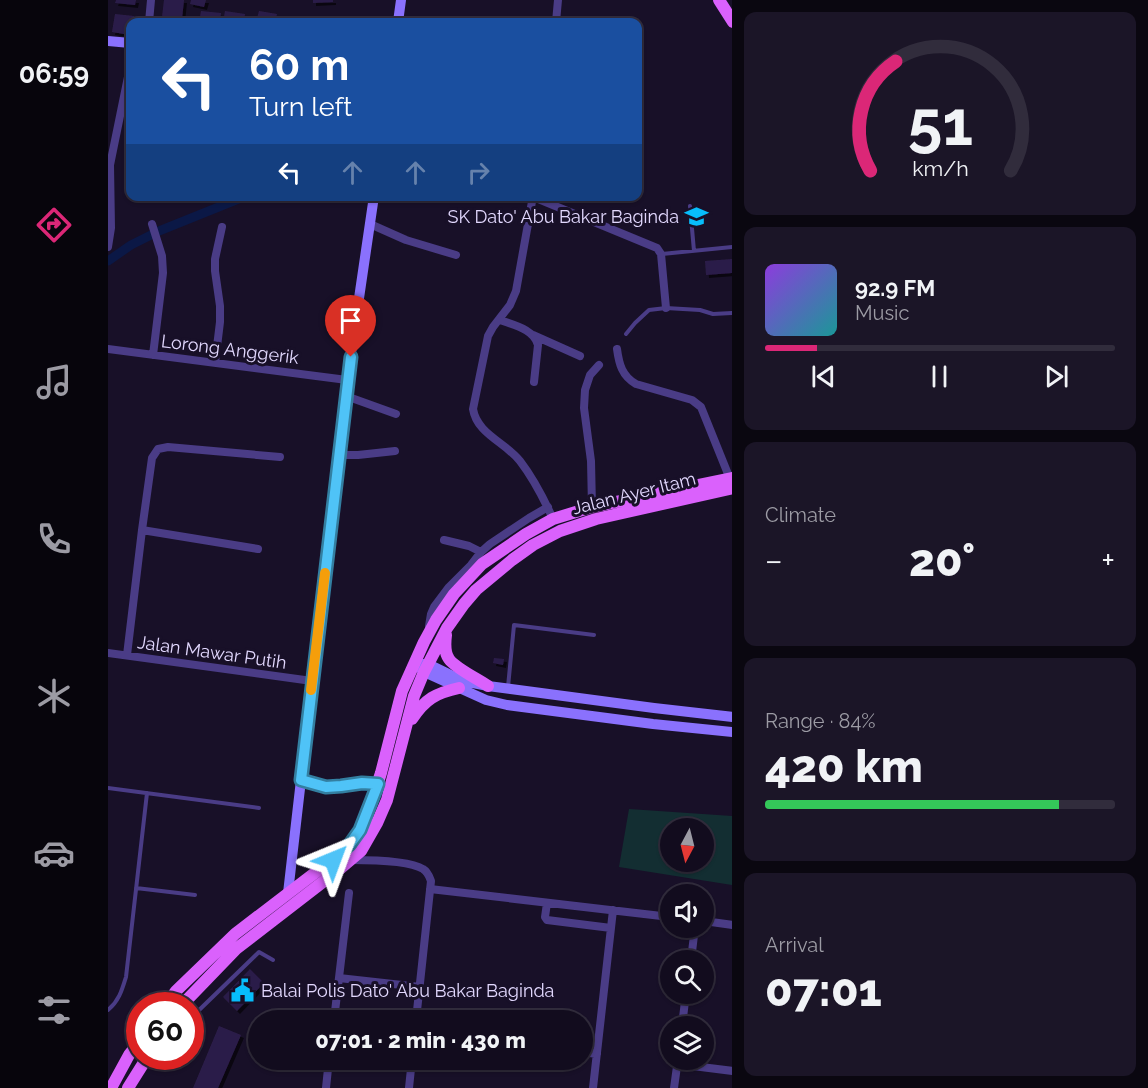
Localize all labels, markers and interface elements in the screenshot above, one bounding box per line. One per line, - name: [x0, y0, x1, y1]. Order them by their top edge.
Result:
- text: 60 m: [249, 41, 349, 90]
- icon: left: [150, 42, 228, 120]
- text: 06:59: [19, 58, 89, 89]
- text: 51: [907, 86, 973, 160]
- text: Turn left: [249, 91, 352, 122]
- icon: left: [273, 156, 306, 189]
- icon: ahead: [336, 156, 369, 189]
- icon: ahead: [399, 156, 432, 189]
- icon: right: [462, 156, 495, 189]
- text: km/h: [912, 156, 968, 181]
- school or university icon: SK Dato' Abu Bakar Baginda: [684, 203, 710, 229]
- icon: directions: [33, 204, 75, 246]
- place label: SK Dato' Abu Bakar Baginda: [448, 206, 679, 227]
- text: 92.9 FM: [855, 275, 935, 301]
- pin: [325, 295, 376, 357]
- text: Music: [855, 301, 909, 325]
- icon: arrive: [334, 304, 367, 337]
- street label: Lorong Anggerik: [160, 330, 301, 368]
- icon: previous: [807, 360, 840, 393]
- icon: pause: [923, 360, 956, 393]
- icon: next: [1040, 360, 1073, 393]
- icon: music: [33, 361, 75, 403]
- street label: Jalan Ayer Itam: [570, 468, 698, 518]
- text: Climate: [765, 503, 836, 527]
- icon: phone: [33, 518, 75, 560]
- text: 20°: [909, 534, 975, 587]
- text: −: [765, 541, 783, 580]
- text: +: [1101, 541, 1115, 580]
- street label: Jalan Mawar Putih: [136, 631, 288, 673]
- icon: climate: [33, 675, 75, 717]
- text: Range · 84%: [765, 709, 876, 733]
- text: 420 km: [765, 740, 923, 793]
- north arrow: [660, 818, 714, 872]
- map controls: [660, 818, 714, 1070]
- position arrow: [301, 828, 365, 892]
- icon: car: [33, 832, 75, 874]
- button: sound: [660, 884, 714, 938]
- text: Arrival: [765, 933, 824, 957]
- button: search: [660, 950, 714, 1004]
- text: 07:01: [765, 964, 882, 1017]
- public building icon: Balai Polis Dato' Abu Bakar Baginda: [230, 977, 256, 1003]
- place label: Balai Polis Dato' Abu Bakar Baginda: [261, 980, 554, 1001]
- icon: filters: [33, 989, 75, 1031]
- speed limit sign: 60: [126, 992, 204, 1070]
- button: layers: [660, 1016, 714, 1070]
- text: 07:01 · 2 min · 430 m: [315, 1027, 526, 1053]

